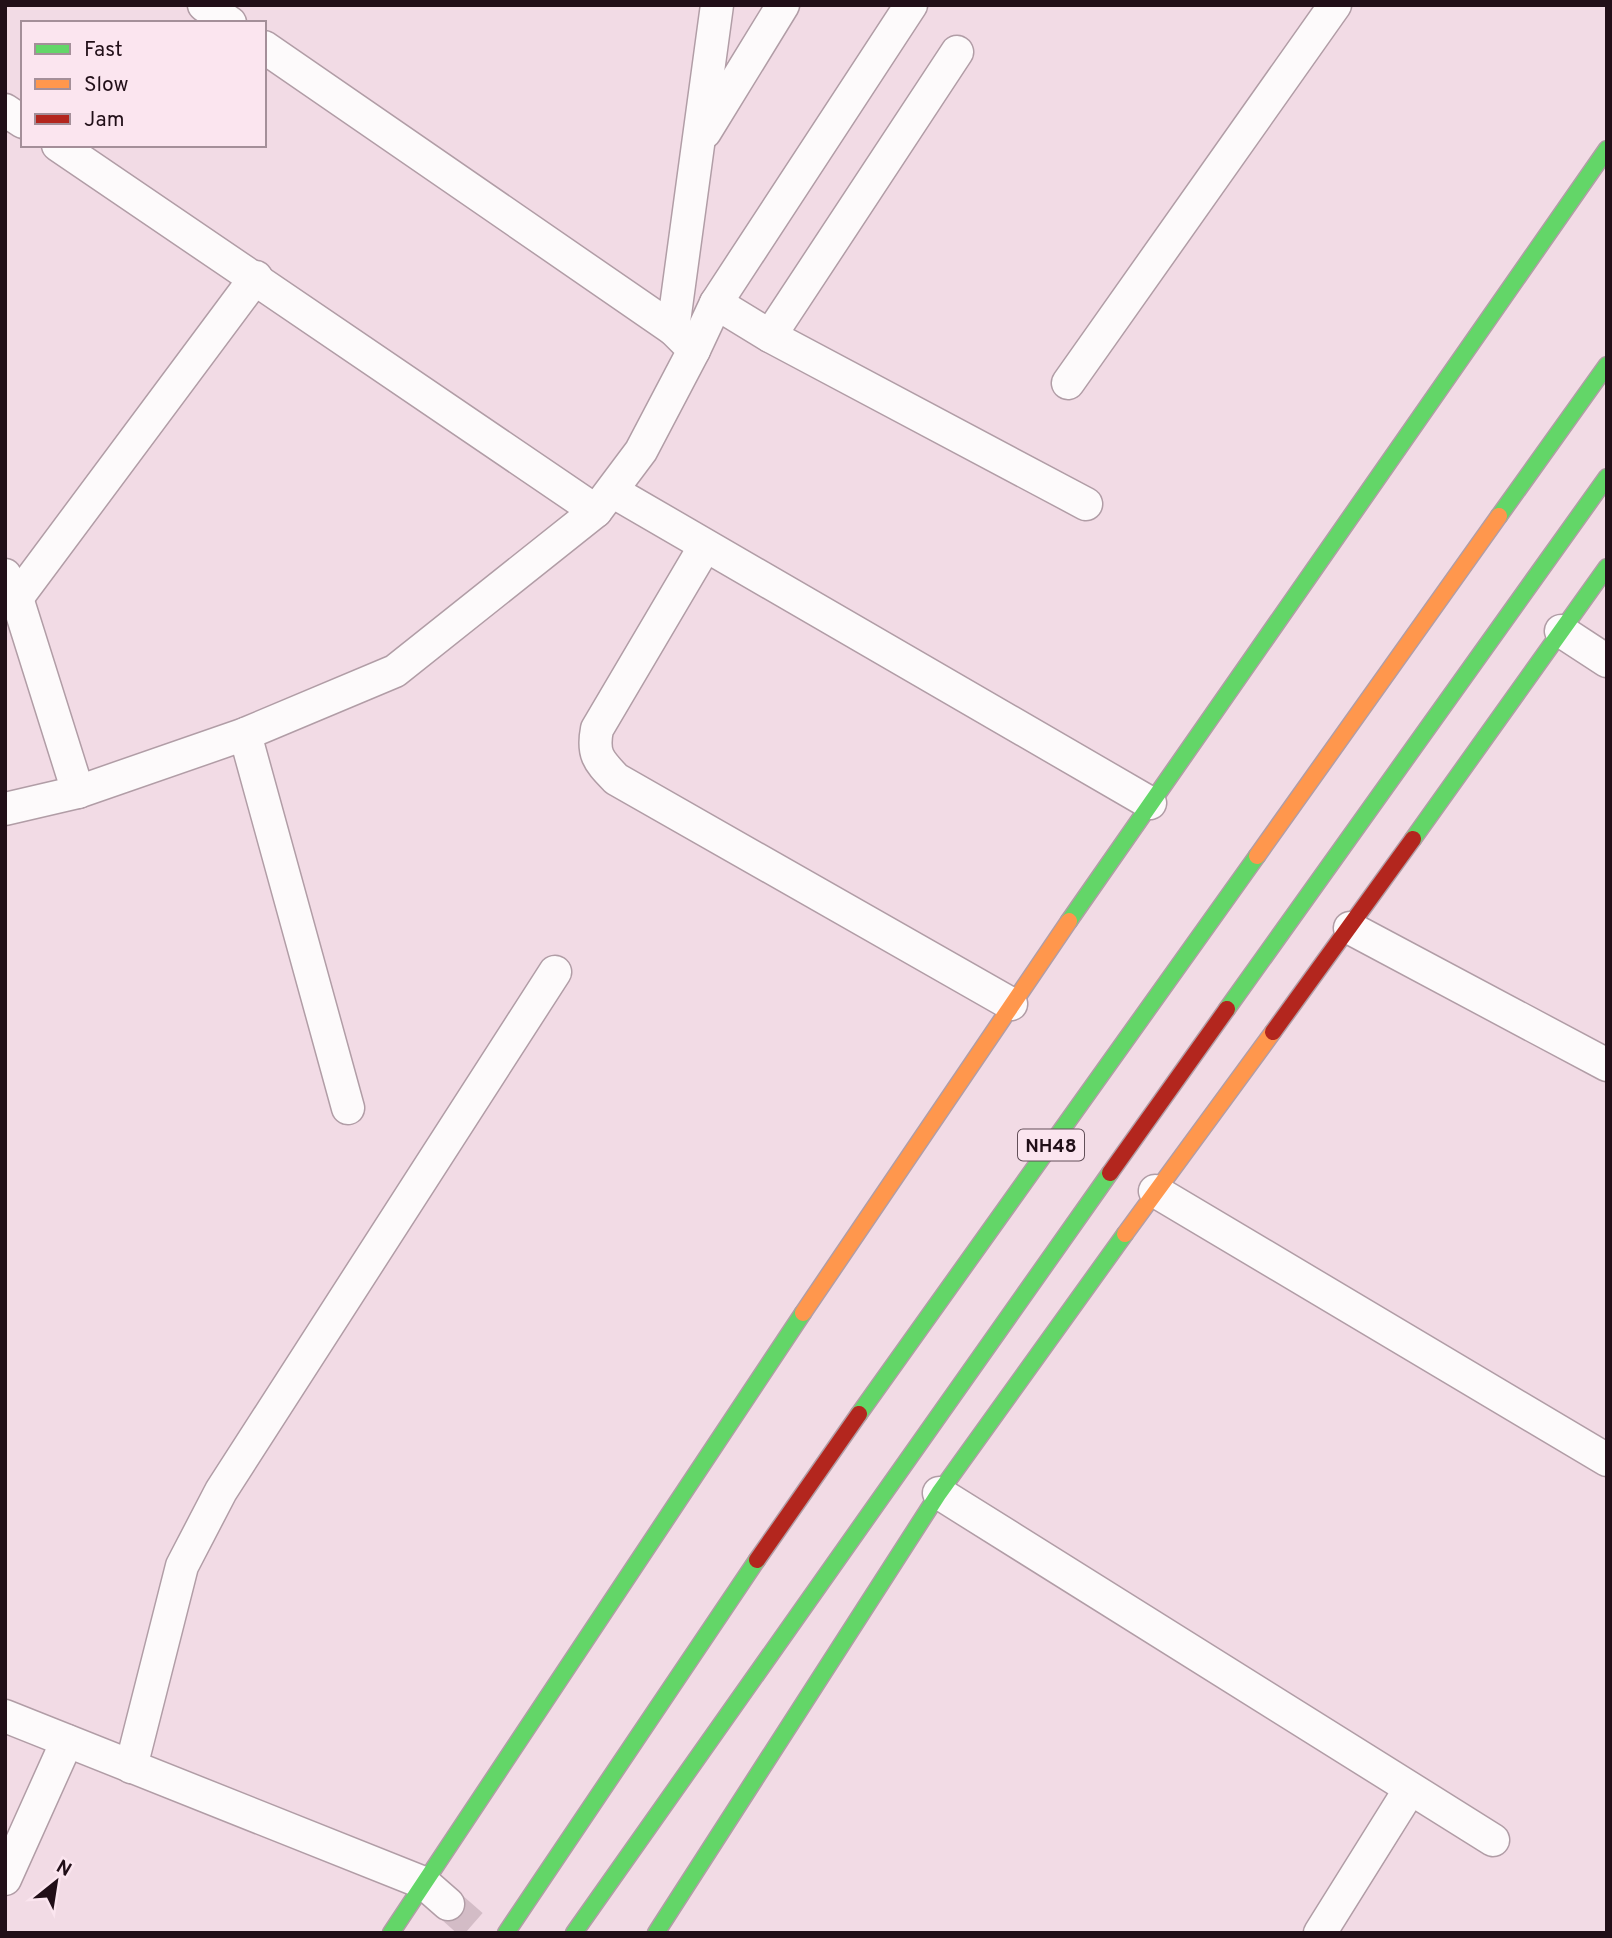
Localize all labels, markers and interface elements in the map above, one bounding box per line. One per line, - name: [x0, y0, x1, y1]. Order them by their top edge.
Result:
- legend: [21, 21, 266, 147]
- text: Fast: [84, 37, 123, 64]
- text: Slow: [84, 72, 129, 99]
- text: Jam: [84, 107, 125, 134]
- road number: NH48: [1018, 1130, 1084, 1161]
- north arrow: [21, 1847, 91, 1917]
- text: N: [52, 1855, 75, 1883]

